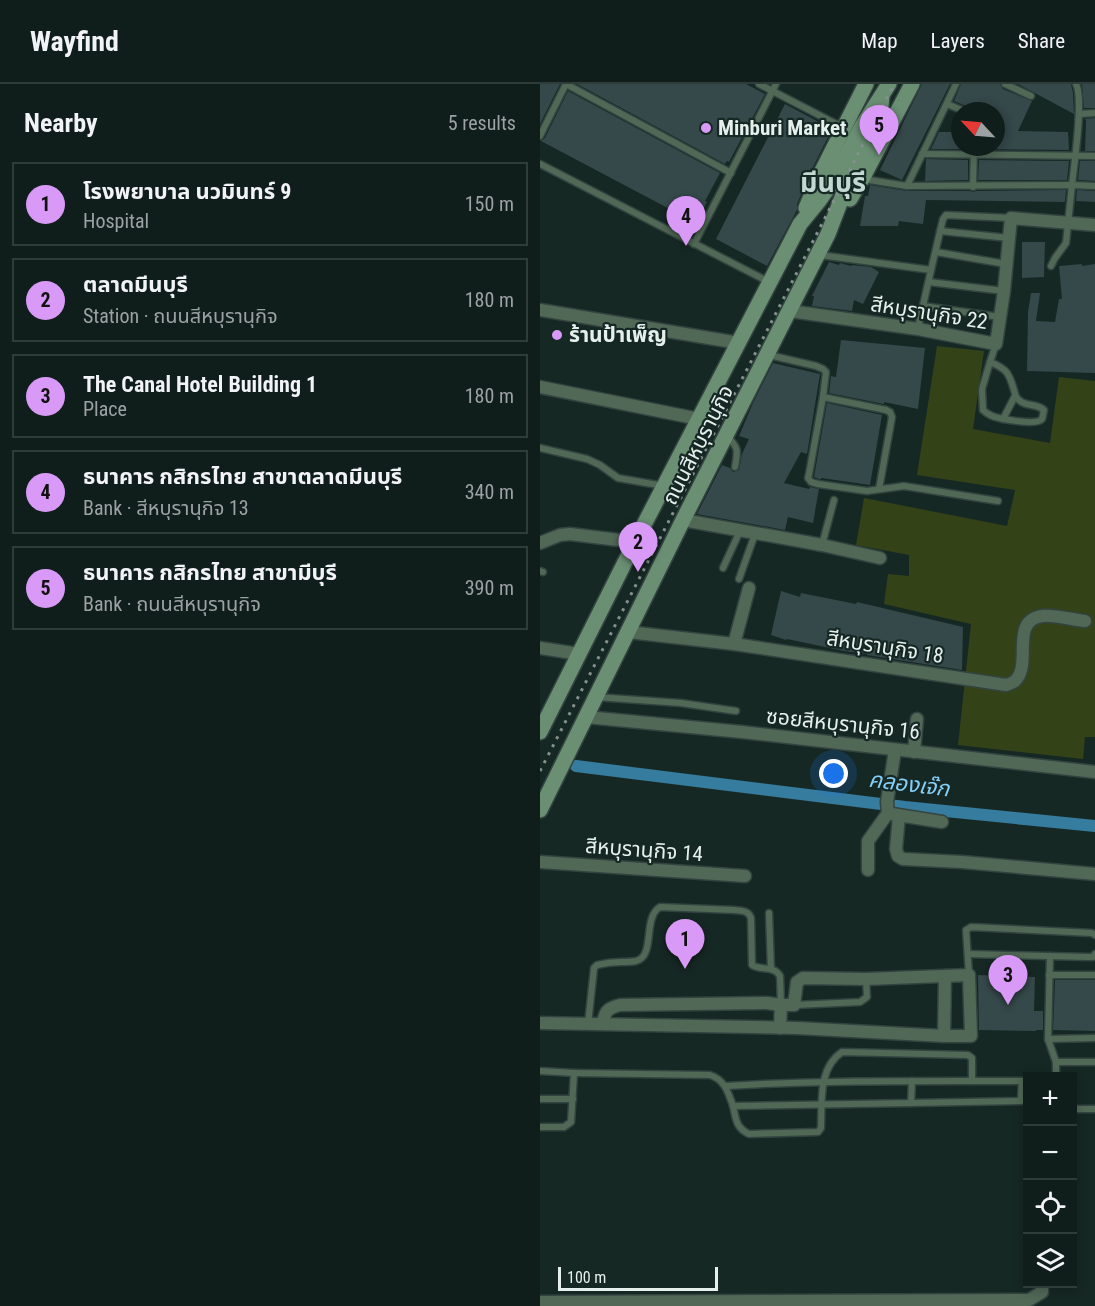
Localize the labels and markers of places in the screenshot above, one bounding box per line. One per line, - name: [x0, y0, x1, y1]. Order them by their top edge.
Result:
- pin: 5: [860, 106, 898, 155]
- place label: Minburi Market: [718, 116, 846, 140]
- marker: Minburi Market: [699, 121, 713, 135]
- pin: 4: [666, 196, 706, 246]
- place label: ร้านป้าเพ็ญ: [569, 323, 667, 347]
- marker: ร้านป้าเพ็ญ: [550, 328, 564, 342]
- pin: 2: [618, 522, 658, 572]
- pin: 1: [666, 920, 704, 969]
- pin: 3: [988, 956, 1028, 1005]

